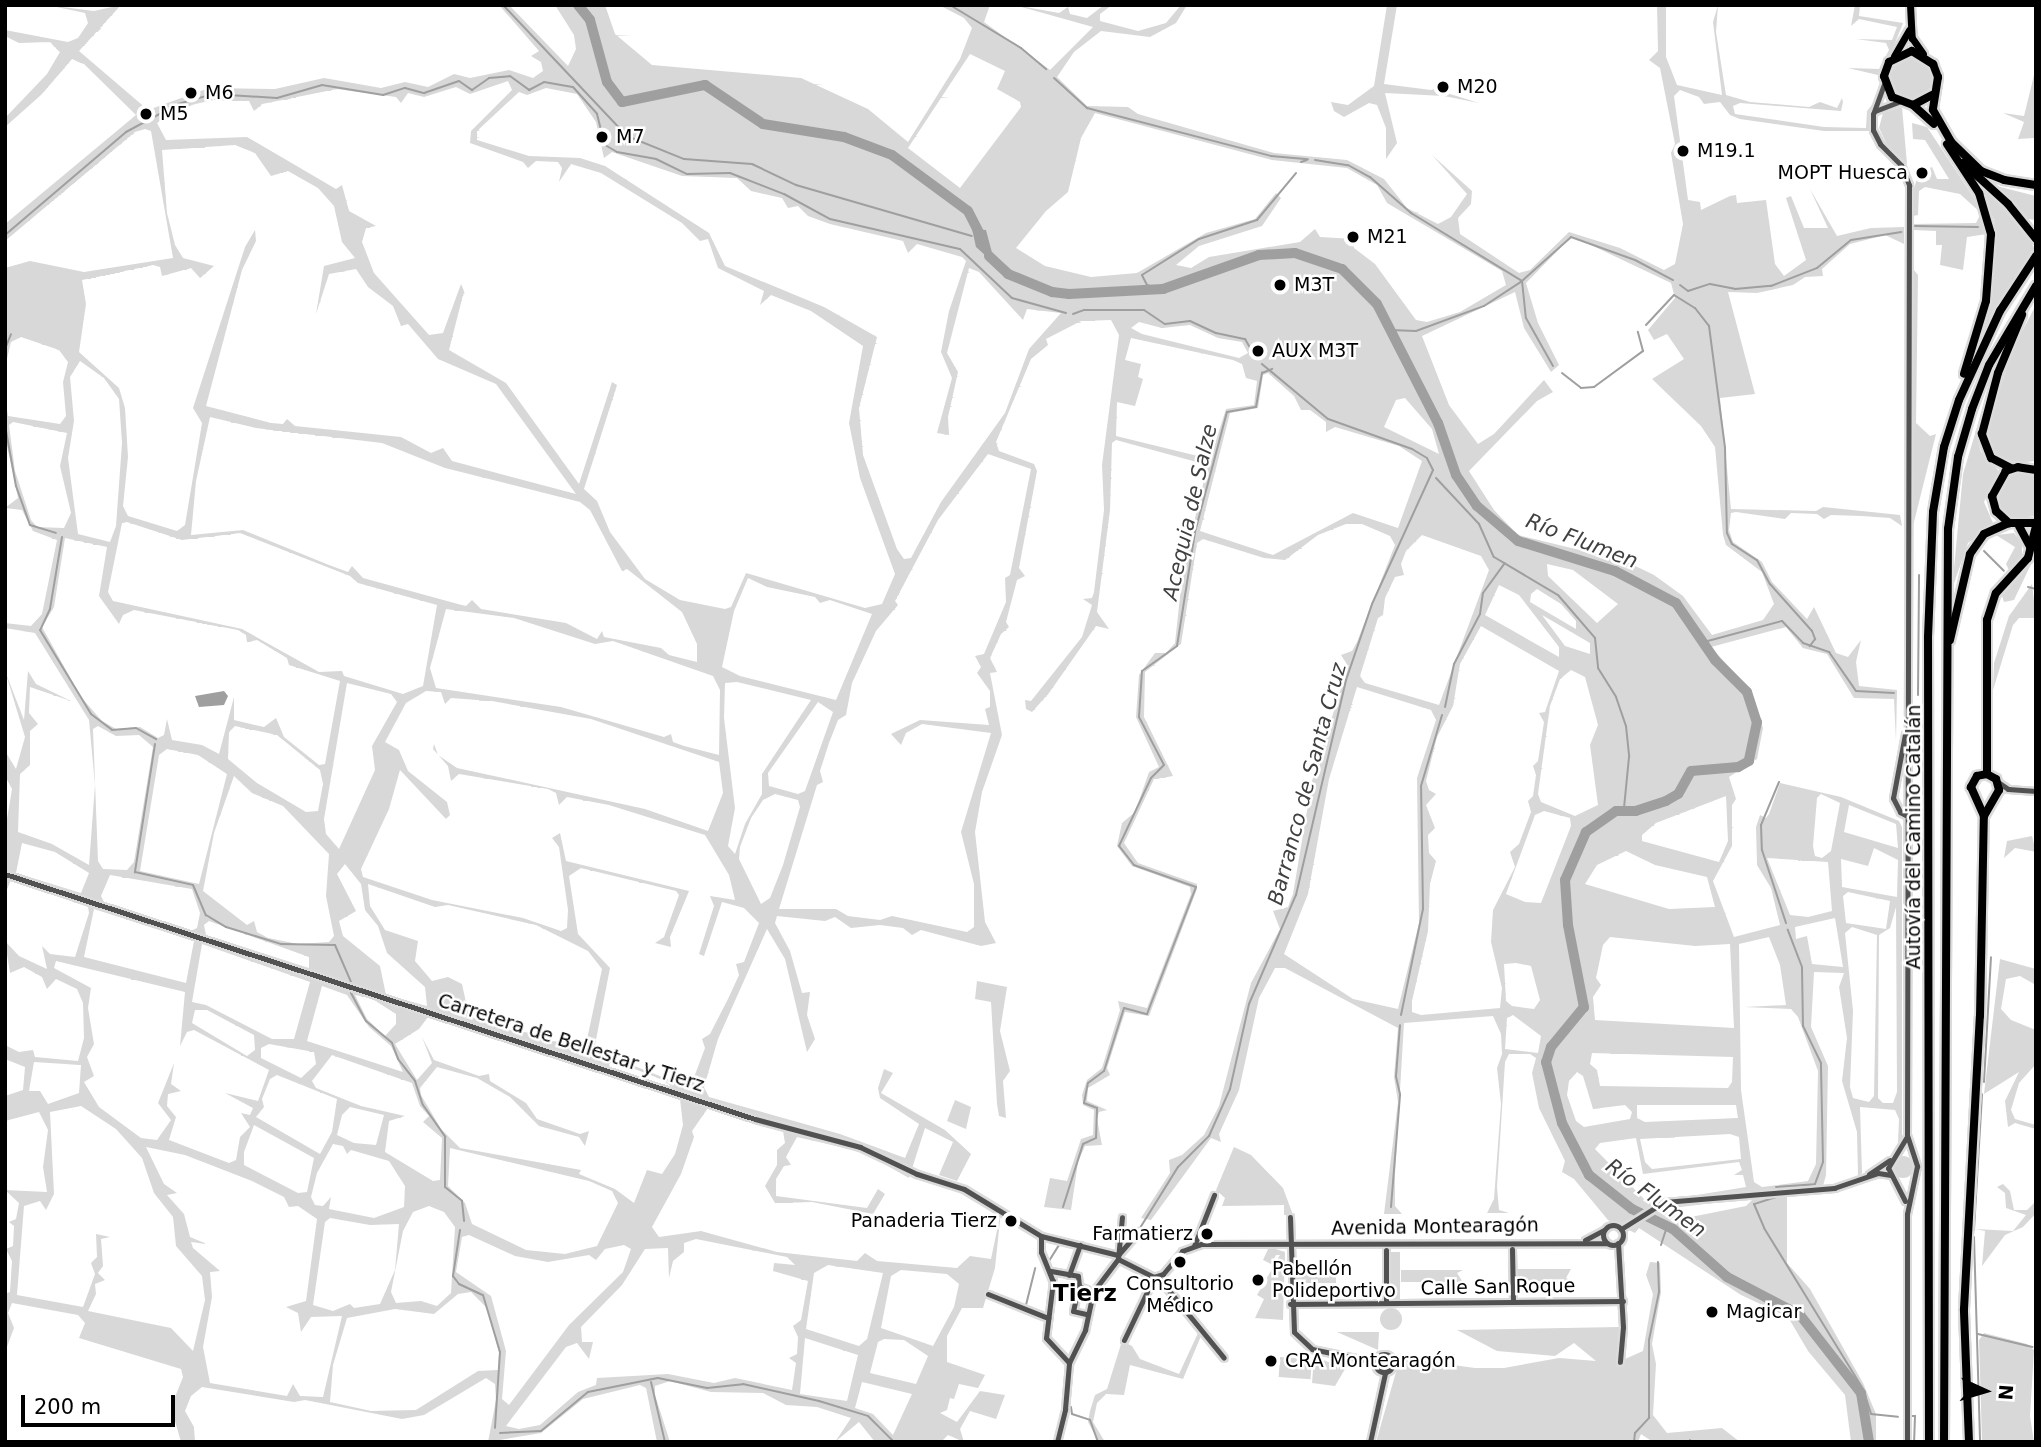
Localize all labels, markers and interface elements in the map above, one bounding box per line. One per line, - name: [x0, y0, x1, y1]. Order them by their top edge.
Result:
- place label: M20: [1457, 76, 1498, 98]
- marker: M20: [1435, 79, 1451, 95]
- place label: M6: [205, 82, 233, 104]
- marker: M6: [183, 85, 199, 101]
- place label: M5: [160, 103, 188, 125]
- marker: M5: [138, 106, 154, 122]
- place label: M7: [616, 126, 644, 148]
- marker: M7: [594, 129, 610, 145]
- place label: M19.1: [1697, 140, 1756, 162]
- marker: M19.1: [1675, 143, 1691, 159]
- place label: MOPT Huesca: [1778, 162, 1908, 184]
- marker: MOPT Huesca: [1914, 165, 1930, 181]
- place label: M21: [1367, 226, 1408, 248]
- marker: M21: [1345, 229, 1361, 245]
- place label: M3T: [1294, 274, 1334, 296]
- marker: M3T: [1272, 277, 1288, 293]
- place label: AUX M3T: [1272, 340, 1358, 362]
- marker: AUX M3T: [1250, 343, 1266, 359]
- water label: Acequia de Salze: [1158, 422, 1222, 602]
- water label: Río Flumen: [1522, 508, 1642, 574]
- water label: Barranco de Santa Cruz: [1263, 660, 1351, 908]
- street label: Autovía del Camino Catalán: [1903, 705, 1925, 969]
- street label: Carretera de Bellestar y Tierz: [435, 989, 707, 1097]
- water label: Río Flumen: [1601, 1153, 1711, 1243]
- place label: Panaderia Tierz: [851, 1210, 997, 1232]
- marker: Panaderia Tierz: [1003, 1213, 1019, 1229]
- street label: Avenida Montearagón: [1331, 1214, 1539, 1240]
- place label: Farmatierz: [1092, 1223, 1193, 1245]
- marker: Farmatierz: [1199, 1226, 1215, 1242]
- marker: Consultorio Médico: [1172, 1254, 1188, 1270]
- place label: Pabellón Polideportivo: [1272, 1258, 1396, 1302]
- marker: Pabellón Polideportivo: [1250, 1272, 1266, 1288]
- place label: Consultorio Médico: [1126, 1273, 1234, 1317]
- street label: Calle San Roque: [1420, 1274, 1576, 1300]
- district label: Tierz: [1053, 1279, 1117, 1307]
- place label: Magicar: [1726, 1301, 1801, 1323]
- marker: Magicar: [1704, 1304, 1720, 1320]
- place label: CRA Montearagón: [1285, 1350, 1456, 1372]
- marker: CRA Montearagón: [1263, 1353, 1279, 1369]
- north arrow: [1950, 1356, 2020, 1426]
- scale bar: [24, 1380, 178, 1424]
- text: N: [1994, 1384, 2017, 1401]
- text: 200 m: [34, 1395, 101, 1419]

